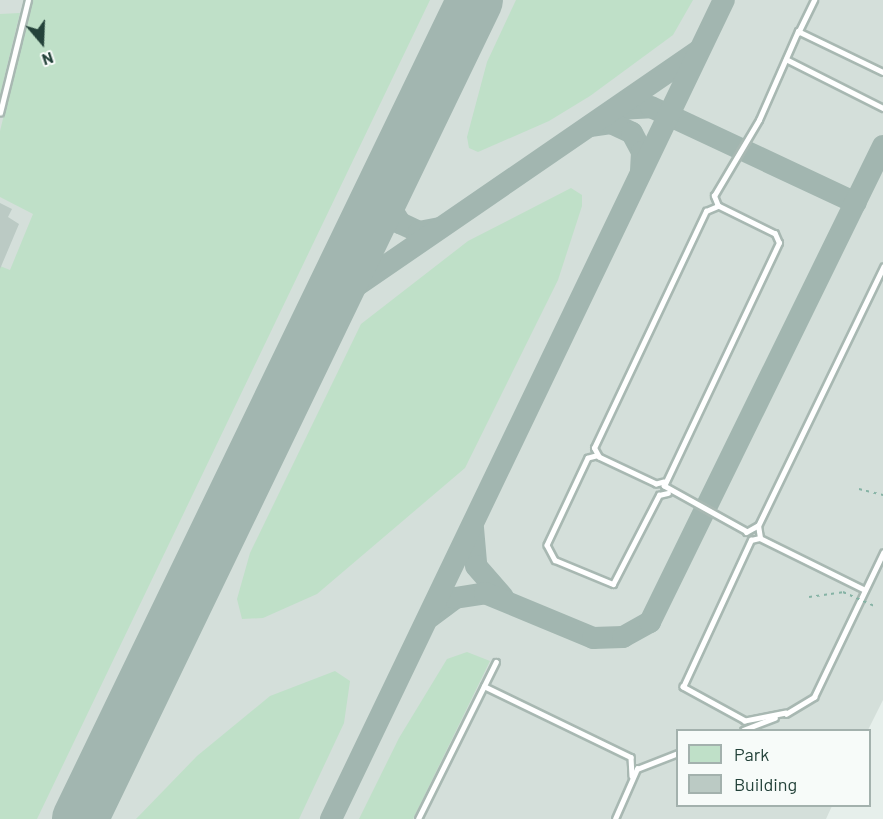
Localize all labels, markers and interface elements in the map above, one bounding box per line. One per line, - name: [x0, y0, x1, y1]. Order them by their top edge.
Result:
- north arrow: [12, 12, 72, 72]
- text: N: [40, 49, 56, 70]
- legend: [676, 729, 871, 807]
- text: Park: [734, 743, 769, 765]
- text: Building: [734, 773, 797, 795]

